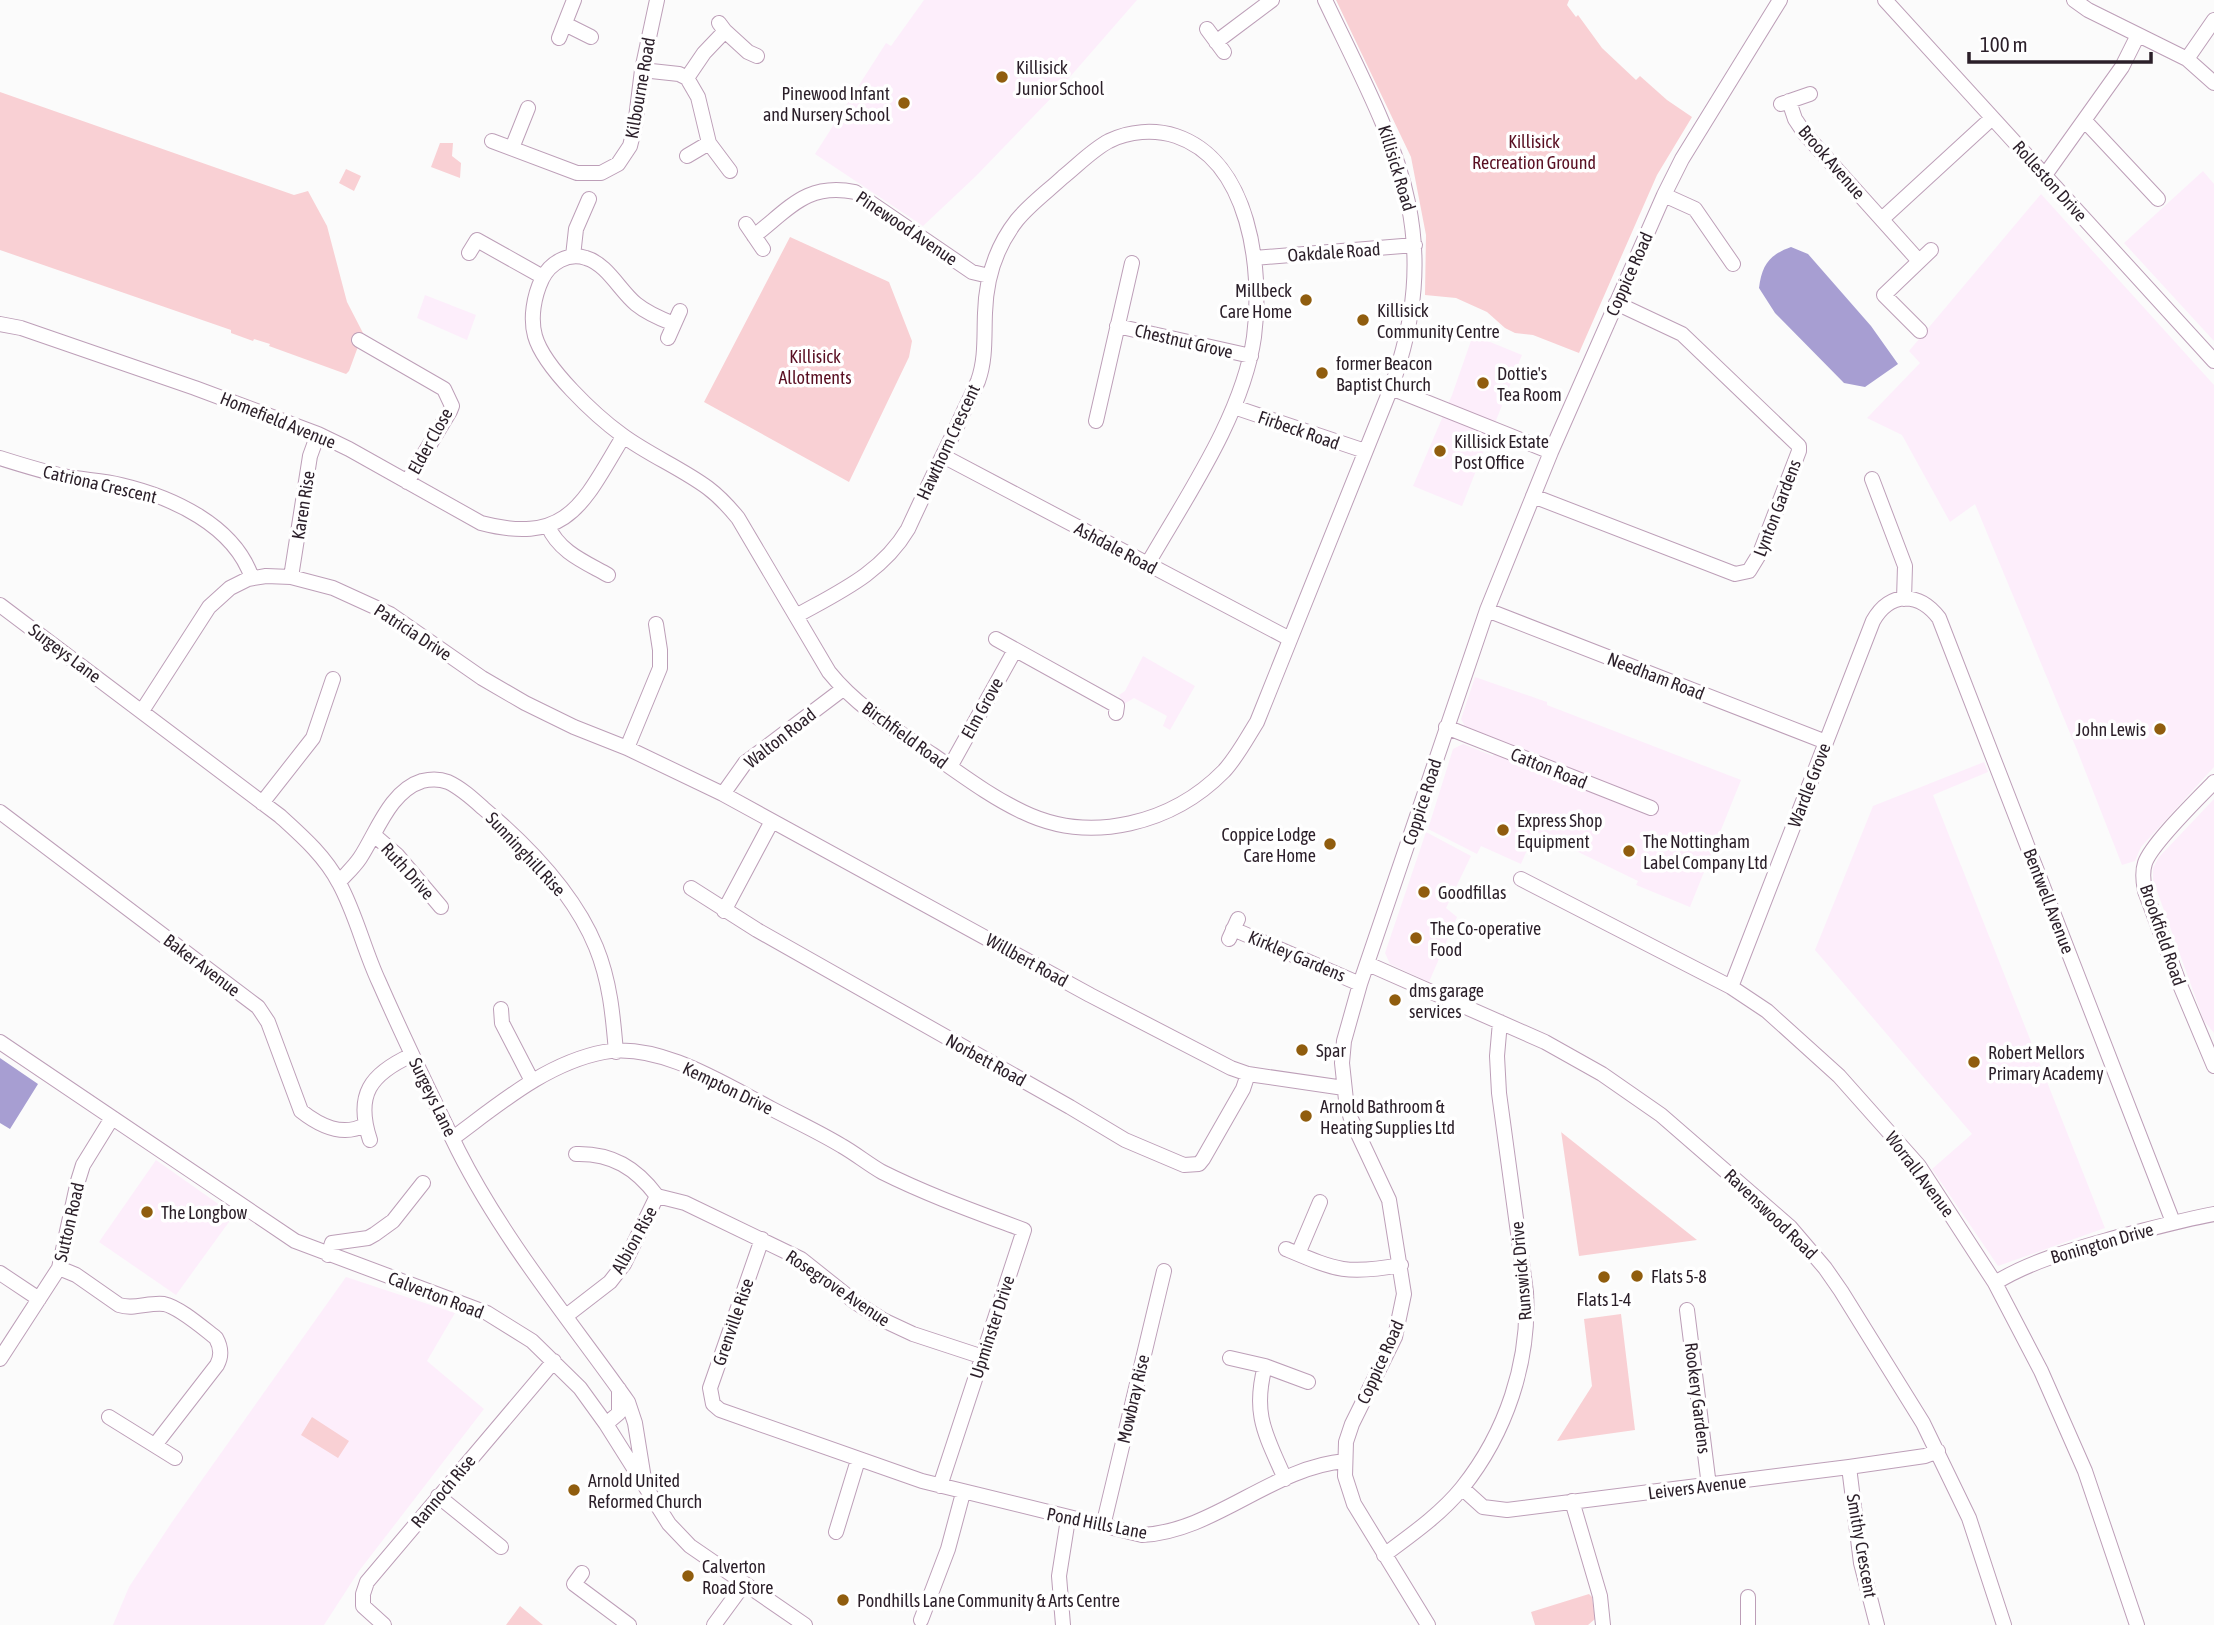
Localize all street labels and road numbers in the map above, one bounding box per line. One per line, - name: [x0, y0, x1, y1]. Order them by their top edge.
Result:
- street label: Kilbourne Road: [621, 36, 659, 140]
- street label: Brook Avenue: [1794, 121, 1870, 203]
- street label: Killisick Road: [1374, 123, 1420, 213]
- street label: Rolleston Drive: [2008, 136, 2092, 226]
- street label: Pinewood Avenue: [852, 186, 962, 270]
- street label: Coppice Road: [1601, 229, 1657, 319]
- street label: Oakdale Road: [1287, 238, 1381, 266]
- street label: Chestnut Grove: [1133, 320, 1235, 362]
- street label: Hawthorn Crescent: [912, 381, 984, 503]
- street label: Homefield Avenue: [217, 387, 339, 453]
- street label: Elder Close: [403, 404, 457, 478]
- street label: Firbeck Road: [1256, 406, 1342, 454]
- street label: Lynton Gardens: [1749, 457, 1805, 559]
- street label: Catriona Crescent: [41, 461, 159, 507]
- street label: Karen Rise: [287, 469, 319, 541]
- street label: Ashdale Road: [1071, 518, 1161, 578]
- street label: Patricia Drive: [370, 599, 456, 665]
- street label: Surgeys Lane: [25, 619, 105, 687]
- street label: Needham Road: [1605, 648, 1707, 704]
- street label: Elm Grove: [957, 674, 1007, 742]
- street label: Birchfield Road: [858, 697, 952, 773]
- street label: Walton Road: [740, 704, 820, 772]
- street label: Wardle Grove: [1783, 740, 1835, 830]
- street label: Catton Road: [1508, 743, 1590, 793]
- street label: Coppice Road: [1398, 756, 1446, 848]
- street label: Sunninghill Rise: [482, 808, 570, 900]
- street label: Ruth Drive: [377, 838, 439, 904]
- street label: Bentwell Avenue: [2019, 845, 2079, 957]
- street label: Brookfield Road: [2136, 882, 2190, 988]
- street label: Kirkley Gardens: [1245, 926, 1349, 986]
- street label: Baker Avenue: [160, 929, 244, 1001]
- street label: Willbert Road: [982, 929, 1072, 991]
- street label: Norbett Road: [942, 1029, 1030, 1091]
- street label: Surgeys Lane: [405, 1054, 461, 1140]
- street label: Kempton Drive: [679, 1057, 777, 1119]
- street label: Worrall Avenue: [1881, 1127, 1959, 1221]
- street label: Ravenswood Road: [1720, 1165, 1822, 1263]
- street label: Sutton Road: [50, 1180, 88, 1264]
- street label: Albion Rise: [607, 1203, 661, 1277]
- street label: Bonington Drive: [2048, 1218, 2156, 1268]
- street label: Runswick Drive: [1506, 1220, 1536, 1322]
- street label: Rosegrove Avenue: [782, 1245, 894, 1331]
- street label: Calverton Road: [385, 1267, 487, 1323]
- street label: Upminster Drive: [965, 1273, 1019, 1381]
- street label: Grenville Rise: [708, 1276, 758, 1368]
- street label: Coppice Road: [1352, 1317, 1408, 1407]
- street label: Rookery Gardens: [1681, 1341, 1715, 1455]
- street label: Mowbray Rise: [1113, 1353, 1153, 1445]
- street label: Rannoch Rise: [406, 1450, 480, 1532]
- street label: Leivers Avenue: [1647, 1471, 1747, 1503]
- street label: Smithy Crescent: [1843, 1492, 1881, 1600]
- street label: Pond Hills Lane: [1045, 1503, 1149, 1543]

